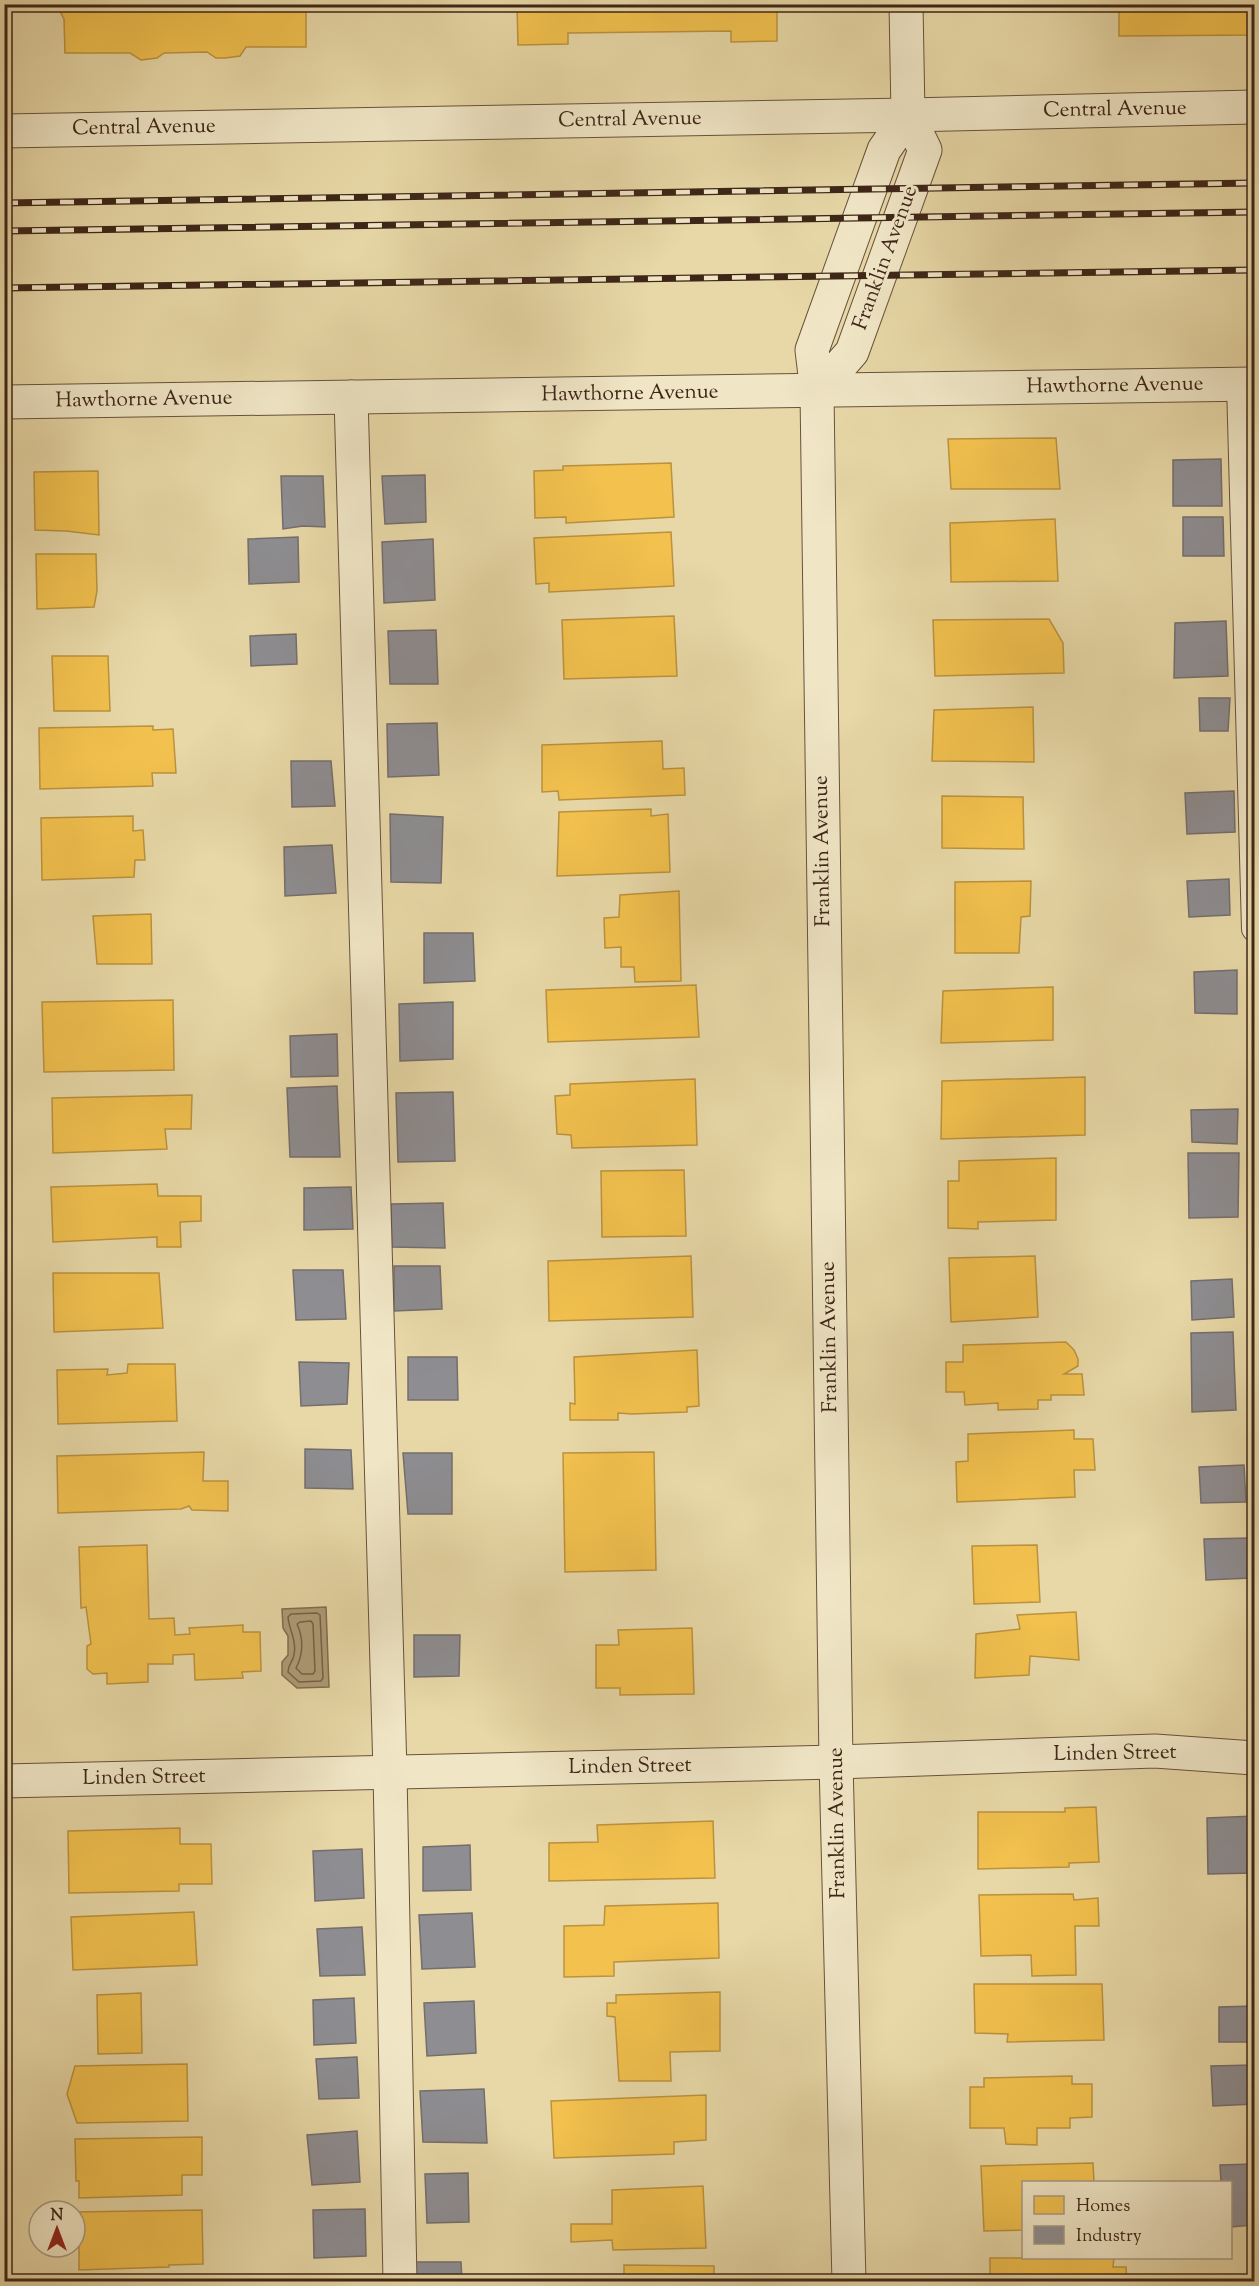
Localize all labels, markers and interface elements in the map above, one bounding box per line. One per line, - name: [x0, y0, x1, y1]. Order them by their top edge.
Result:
- street label: Central Avenue: [1043, 94, 1187, 126]
- street label: Central Avenue: [558, 104, 702, 136]
- street label: Central Avenue: [72, 112, 216, 144]
- street label: Franklin Avenue: [846, 182, 926, 334]
- street label: Hawthorne Avenue: [1026, 369, 1204, 403]
- street label: Hawthorne Avenue: [541, 377, 719, 411]
- street label: Hawthorne Avenue: [55, 383, 233, 417]
- street label: Franklin Avenue: [807, 775, 839, 927]
- street label: Franklin Avenue: [814, 1261, 846, 1413]
- street label: Linden Street: [1053, 1738, 1177, 1770]
- street label: Franklin Avenue: [822, 1747, 854, 1899]
- street label: Linden Street: [568, 1751, 692, 1783]
- street label: Linden Street: [82, 1762, 206, 1794]
- legend: [1022, 2181, 1232, 2259]
- text: Homes: [1076, 2194, 1130, 2220]
- north arrow: [27, 2199, 87, 2259]
- text: N: [51, 2205, 64, 2228]
- text: Industry: [1076, 2224, 1142, 2250]

